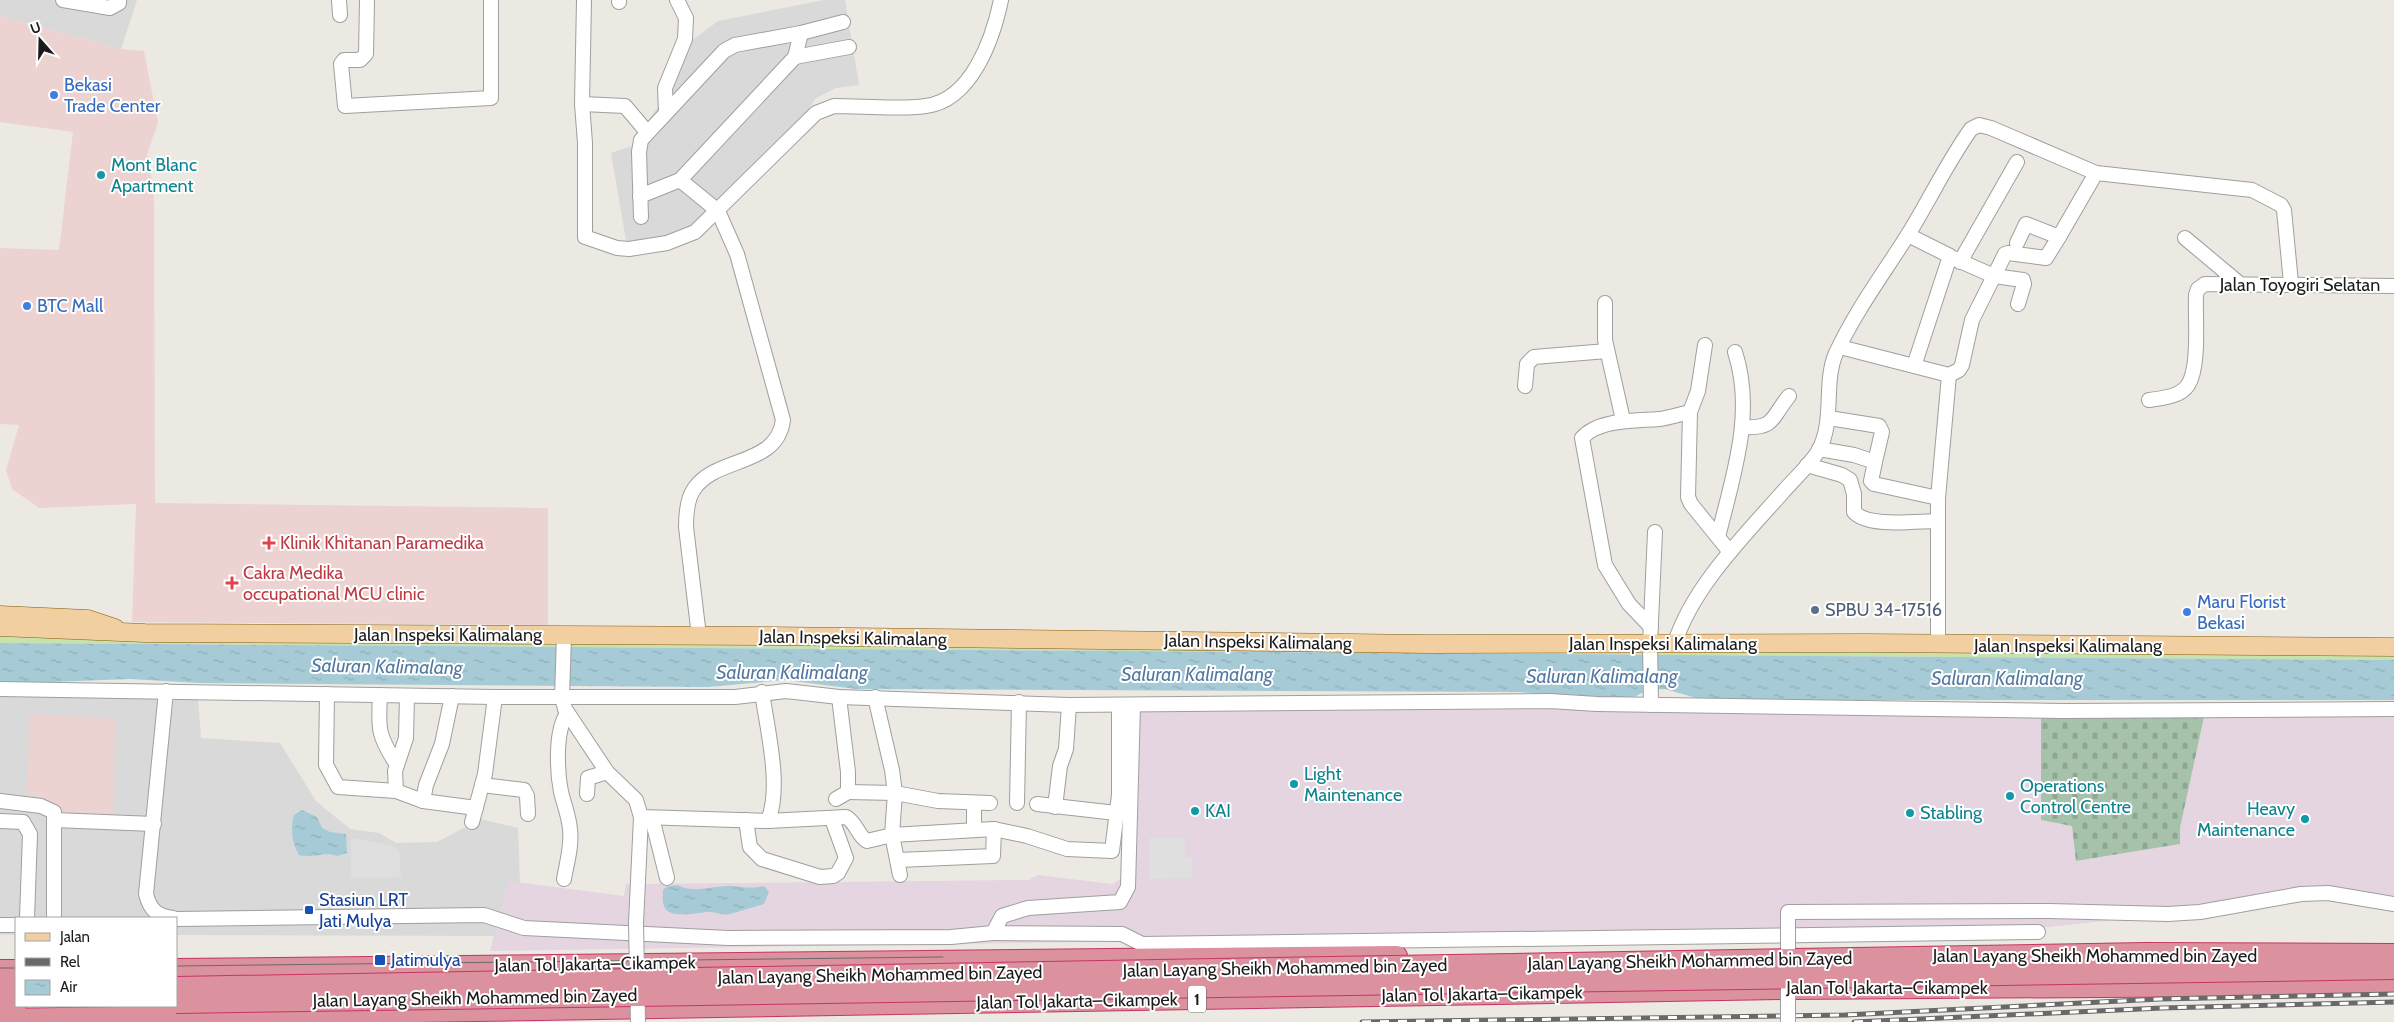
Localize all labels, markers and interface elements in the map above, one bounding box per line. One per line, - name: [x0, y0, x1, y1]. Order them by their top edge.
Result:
- north arrow: [15, 15, 65, 65]
- text: U: [28, 18, 43, 38]
- place label: Bekasi Trade Center: [64, 74, 161, 117]
- marker: Bekasi Trade Center: [48, 89, 60, 101]
- place label: Mont Blanc Apartment: [111, 154, 197, 197]
- marker: Mont Blanc Apartment: [95, 169, 107, 181]
- street label: Jalan Toyogiri Selatan: [2219, 274, 2380, 296]
- place label: BTC Mall: [37, 295, 104, 317]
- marker: BTC Mall: [21, 300, 33, 312]
- place label: Klinik Khitanan Paramedika: [280, 532, 484, 554]
- marker: Klinik Khitanan Paramedika: [262, 536, 276, 550]
- place label: Cakra Medika occupational MCU clinic: [243, 562, 425, 605]
- marker: Cakra Medika occupational MCU clinic: [225, 576, 239, 590]
- place label: Maru Florist Bekasi: [2197, 591, 2286, 634]
- place label: SPBU 34-17516: [1825, 599, 1942, 621]
- marker: SPBU 34-17516: [1809, 604, 1821, 616]
- marker: Maru Florist Bekasi: [2181, 606, 2193, 618]
- street label: Jalan Inspeksi Kalimalang: [353, 624, 543, 646]
- street label: Jalan Inspeksi Kalimalang: [758, 625, 948, 651]
- street label: Jalan Inspeksi Kalimalang: [1163, 629, 1353, 655]
- street label: Jalan Inspeksi Kalimalang: [1568, 633, 1758, 655]
- street label: Jalan Inspeksi Kalimalang: [1973, 635, 2163, 657]
- water label: Saluran Kalimalang: [311, 654, 464, 679]
- water label: Saluran Kalimalang: [716, 661, 869, 684]
- water label: Saluran Kalimalang: [1121, 663, 1274, 686]
- water label: Saluran Kalimalang: [1526, 665, 1679, 688]
- water label: Saluran Kalimalang: [1931, 667, 2084, 690]
- place label: Light Maintenance: [1304, 763, 1402, 806]
- place label: Operations Control Centre: [2020, 775, 2131, 818]
- marker: Light Maintenance: [1288, 778, 1300, 790]
- marker: Operations Control Centre: [2004, 790, 2016, 802]
- place label: Heavy Maintenance: [2197, 798, 2295, 841]
- place label: KAI: [1205, 800, 1231, 822]
- place label: Stabling: [1920, 802, 1983, 824]
- marker: KAI: [1189, 805, 1201, 817]
- marker: Stabling: [1904, 807, 1916, 819]
- marker: Heavy Maintenance: [2299, 813, 2311, 825]
- place label: Stasiun LRT Jati Mulya: [318, 889, 408, 932]
- marker: Stasiun LRT Jati Mulya: [303, 904, 315, 916]
- legend: [15, 917, 178, 1007]
- text: Jalan: [59, 928, 90, 946]
- street label: Jalan Layang Sheikh Mohammed bin Zayed: [1932, 945, 2257, 967]
- street label: Jalan Layang Sheikh Mohammed bin Zayed: [1527, 947, 1852, 975]
- place label: Jatimulya: [390, 949, 461, 971]
- street label: Jalan Tol Jakarta–Cikampek: [493, 951, 697, 977]
- text: Rel: [60, 953, 80, 971]
- marker: Jatimulya: [373, 953, 387, 967]
- street label: Jalan Layang Sheikh Mohammed bin Zayed: [1122, 954, 1447, 982]
- street label: Jalan Layang Sheikh Mohammed bin Zayed: [717, 961, 1042, 989]
- street label: Jalan Tol Jakarta–Cikampek: [1785, 977, 1989, 999]
- text: Air: [60, 978, 77, 996]
- street label: Jalan Tol Jakarta–Cikampek: [1380, 981, 1584, 1007]
- street label: Jalan Layang Sheikh Mohammed bin Zayed: [312, 984, 637, 1012]
- road number: 1: [1188, 986, 1206, 1012]
- street label: Jalan Tol Jakarta–Cikampek: [975, 988, 1179, 1014]

